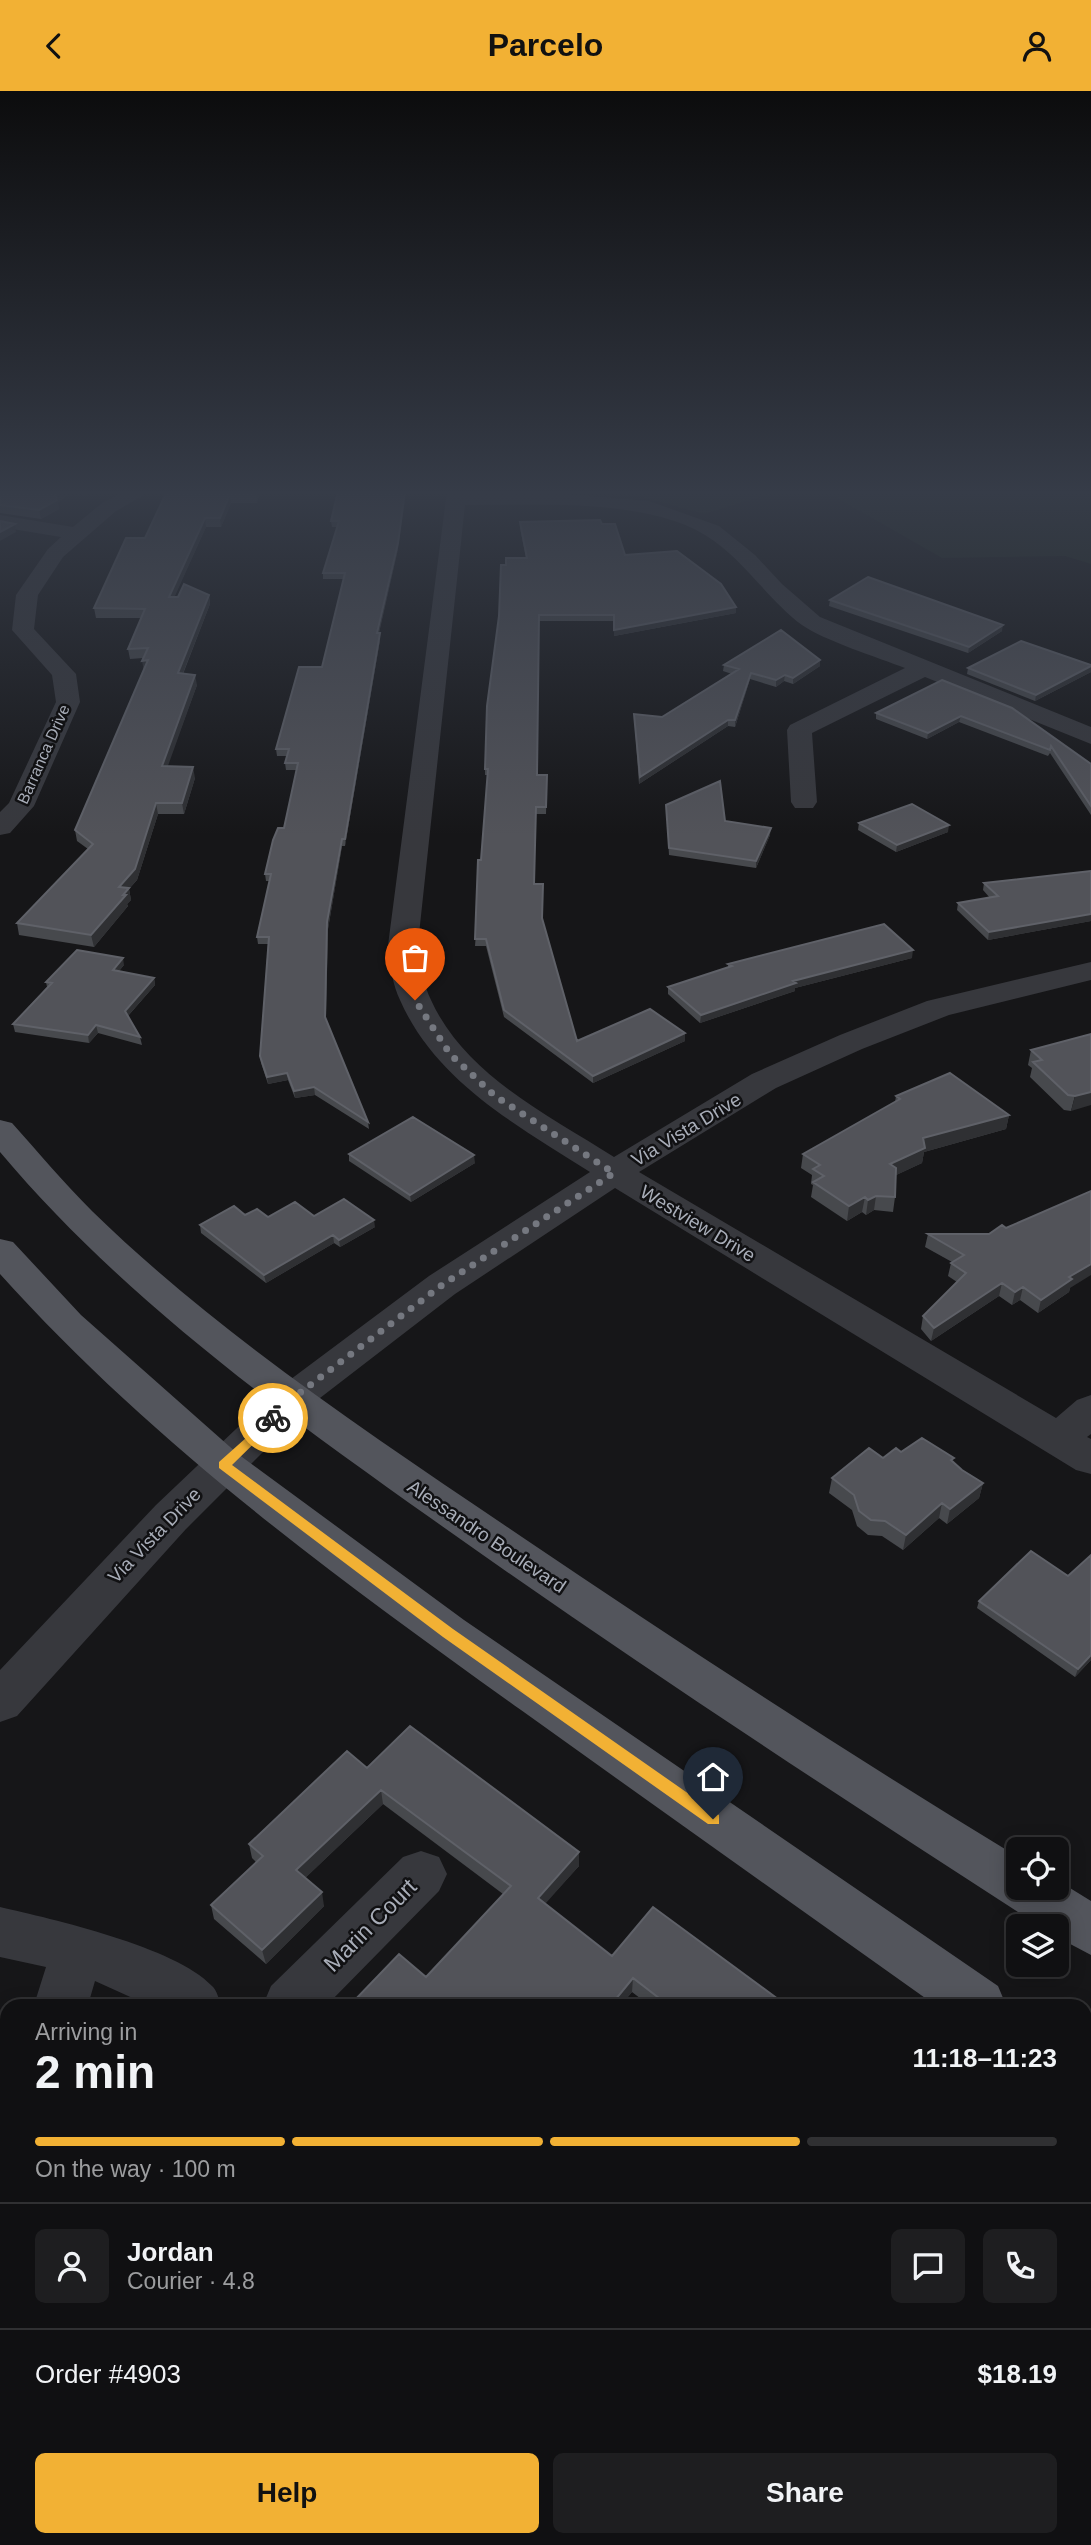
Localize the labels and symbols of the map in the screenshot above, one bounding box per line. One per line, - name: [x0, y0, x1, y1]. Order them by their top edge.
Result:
- street label: Barranca Drive: [14, 702, 73, 806]
- pin: [385, 928, 445, 1000]
- street label: Via Vista Drive: [628, 1089, 745, 1170]
- street label: Westview Drive: [636, 1181, 759, 1266]
- courier: [238, 1383, 308, 1453]
- street label: Alessandro Boulevard: [404, 1476, 570, 1597]
- street label: Via Vista Drive: [104, 1483, 205, 1587]
- pin: [683, 1747, 743, 1819]
- street label: Marin Court: [318, 1873, 422, 1977]

